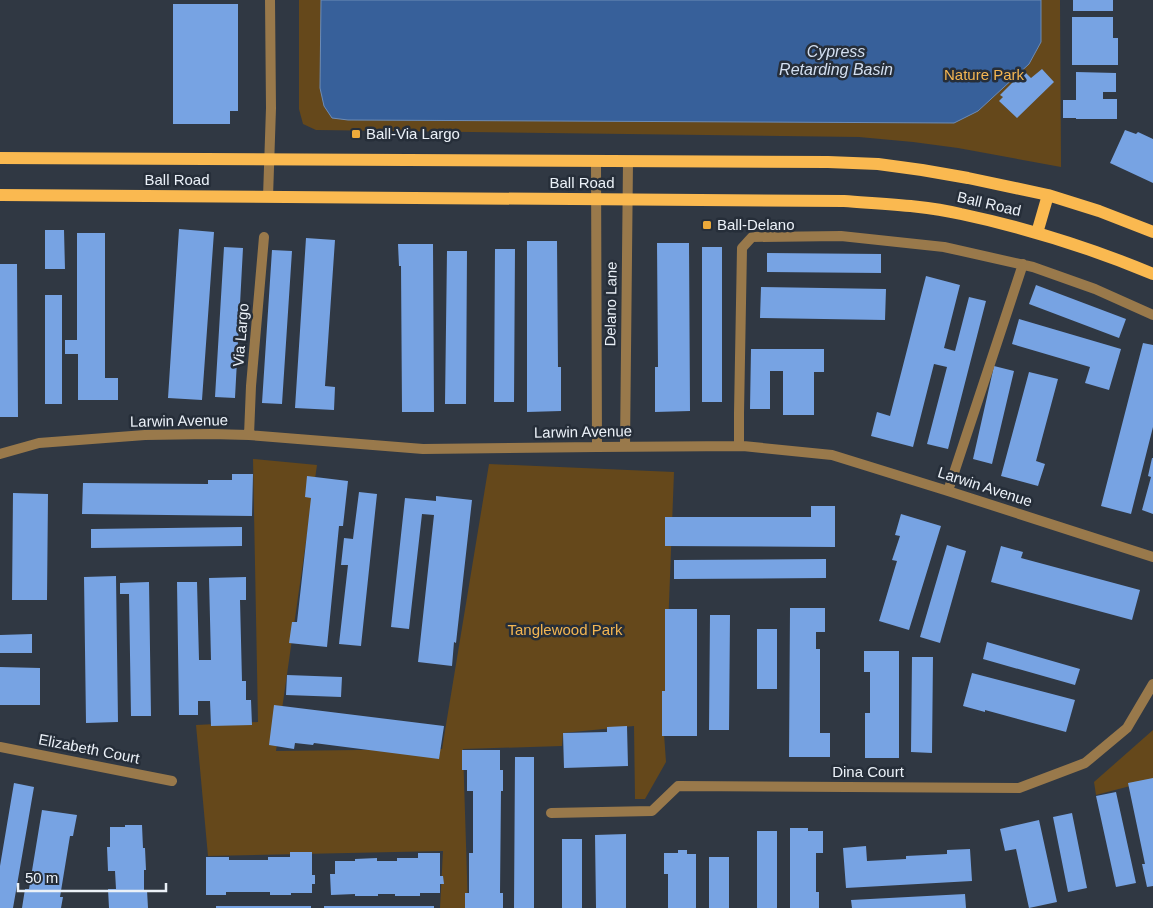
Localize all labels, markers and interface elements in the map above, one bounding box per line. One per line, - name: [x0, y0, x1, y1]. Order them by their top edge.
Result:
- water label: Cypress Retarding Basin: [779, 43, 893, 78]
- park label: Nature Park: [944, 66, 1025, 83]
- place label: Ball-Via Largo: [366, 125, 460, 142]
- marker: Ball-Via Largo: [350, 128, 362, 140]
- street label: Ball Road: [144, 171, 210, 188]
- street label: Ball Road: [549, 174, 615, 191]
- street label: Ball Road: [956, 188, 1023, 219]
- place label: Ball-Delano: [717, 216, 795, 233]
- marker: Ball-Delano: [701, 219, 713, 231]
- street label: Delano Lane: [601, 261, 620, 347]
- street label: Via Largo: [229, 302, 252, 368]
- street label: Larwin Avenue: [130, 411, 228, 430]
- street label: Larwin Avenue: [534, 422, 632, 441]
- street label: Larwin Avenue: [936, 463, 1034, 510]
- park label: Tanglewood Park: [507, 621, 623, 638]
- street label: Elizabeth Court: [37, 730, 142, 767]
- street label: Dina Court: [832, 763, 905, 780]
- scale bar: [18, 860, 165, 892]
- text: 50 m: [25, 869, 58, 886]

